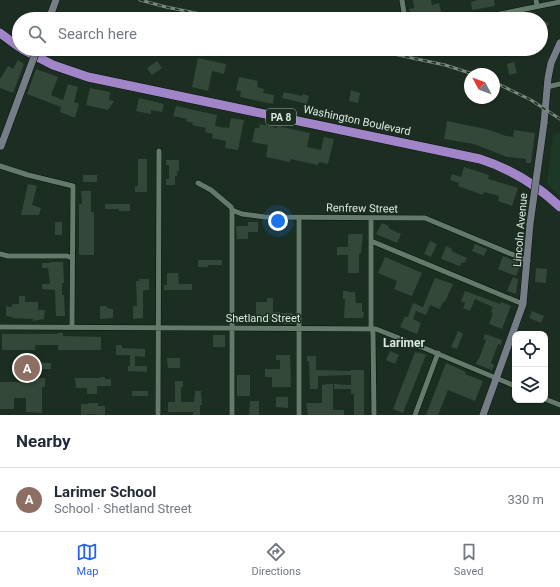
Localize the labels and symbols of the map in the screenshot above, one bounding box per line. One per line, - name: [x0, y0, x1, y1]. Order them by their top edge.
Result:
- north arrow: [464, 68, 500, 104]
- street label: Washington Boulevard: [302, 103, 412, 138]
- road number: PA 8: [266, 109, 296, 125]
- street label: Lincoln Avenue: [511, 192, 530, 268]
- street label: Renfrew Street: [326, 201, 398, 216]
- your location: [268, 211, 288, 231]
- street label: Shetland Street: [226, 312, 301, 325]
- district label: Larimer: [383, 336, 425, 350]
- pin: A: [14, 353, 40, 383]

